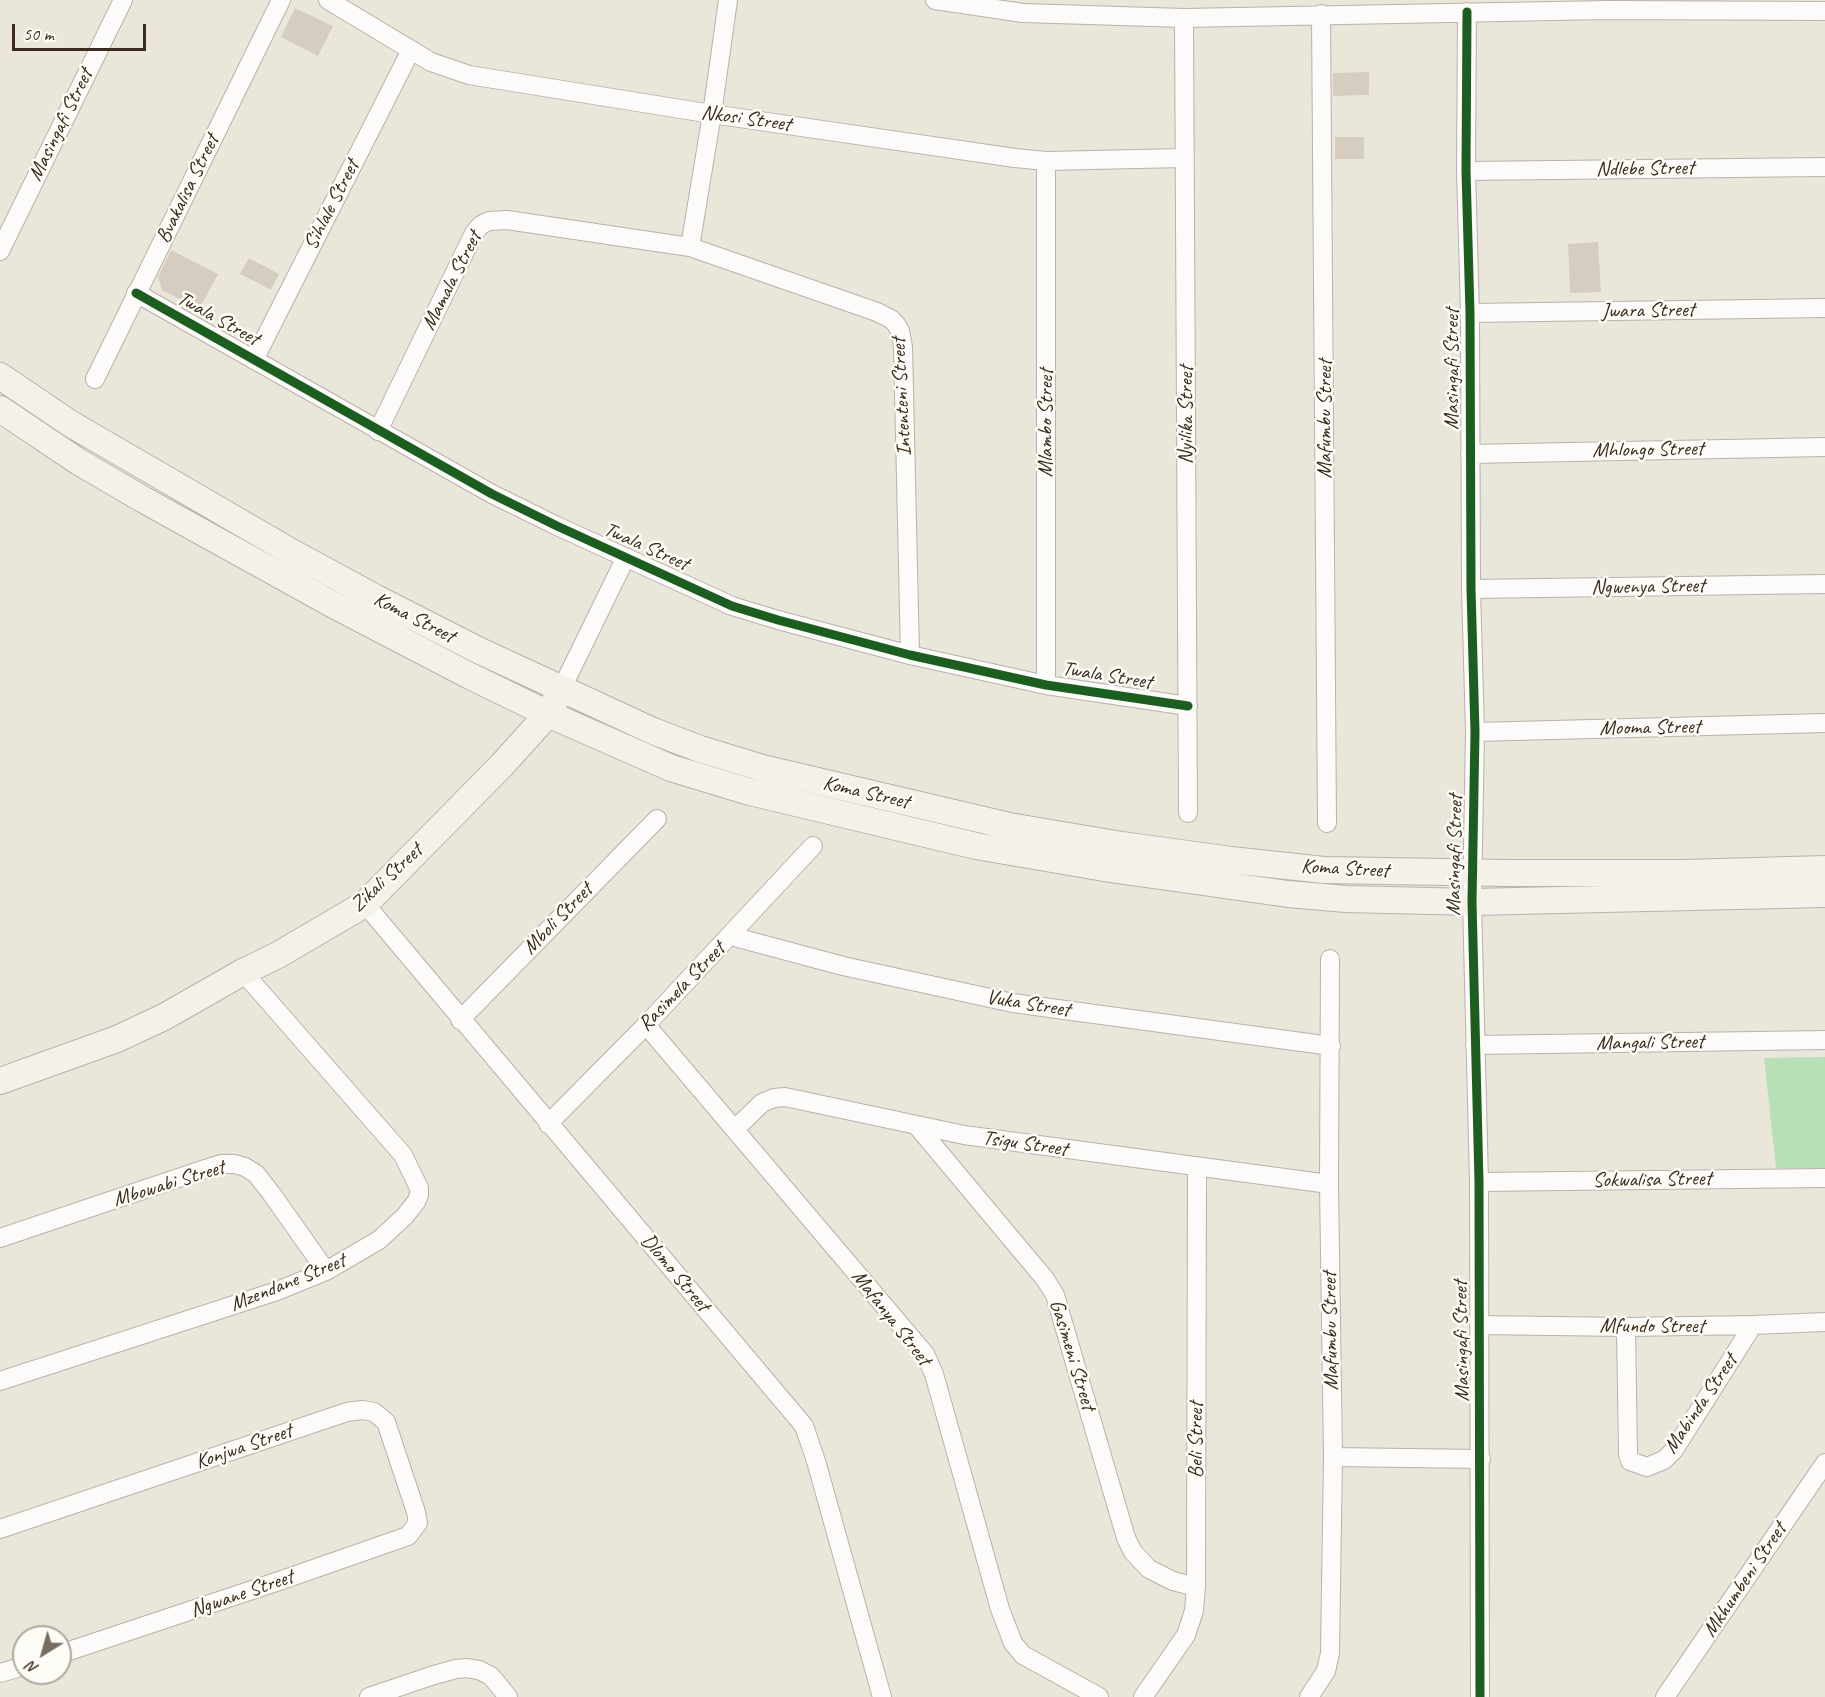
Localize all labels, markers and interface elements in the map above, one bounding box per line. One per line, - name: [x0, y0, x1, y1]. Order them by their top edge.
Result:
- scale bar: [15, 12, 148, 50]
- text: 50 m: [23, 23, 54, 45]
- street label: Masingafi Street: [23, 65, 99, 185]
- street label: Nkosi Street: [700, 100, 792, 138]
- street label: Bvakalisa Street: [151, 131, 225, 247]
- street label: Sihlale Street: [299, 156, 365, 254]
- street label: Ndlebe Street: [1596, 156, 1694, 182]
- street label: Mamala Street: [416, 227, 488, 335]
- street label: Twala Street: [172, 286, 264, 352]
- street label: Jwara Street: [1601, 298, 1695, 324]
- street label: Masingafi Street: [1439, 308, 1465, 430]
- street label: Intenteni Street: [886, 337, 918, 457]
- street label: Mafumbu Street: [1312, 360, 1338, 478]
- street label: Nyilika Street: [1173, 366, 1199, 464]
- street label: Mlambo Street: [1033, 369, 1059, 477]
- street label: Mhlongo Street: [1592, 436, 1704, 464]
- street label: Twala Street: [600, 517, 692, 577]
- street label: Ngwenya Street: [1591, 573, 1705, 601]
- street label: Koma Street: [369, 587, 459, 649]
- street label: Twala Street: [1060, 656, 1154, 696]
- street label: Mooma Street: [1599, 715, 1701, 741]
- street label: Koma Street: [820, 771, 912, 815]
- street label: Masingafi Street: [1441, 794, 1469, 916]
- street label: Zikali Street: [346, 838, 428, 918]
- street label: Koma Street: [1300, 854, 1390, 884]
- street label: Mboli Street: [518, 878, 598, 960]
- street label: Rasimela Street: [633, 937, 731, 1037]
- street label: Vuka Street: [984, 985, 1072, 1023]
- street label: Mangali Street: [1596, 1029, 1704, 1057]
- street label: Tsigu Street: [981, 1126, 1069, 1162]
- street label: Mbowabi Street: [110, 1155, 228, 1213]
- street label: Sokwalisa Street: [1592, 1166, 1712, 1194]
- street label: Dlomo Street: [635, 1229, 715, 1317]
- street label: Mzendane Street: [227, 1248, 349, 1318]
- street label: Mafanya Street: [846, 1265, 936, 1371]
- street label: Mafumbu Street: [1317, 1271, 1345, 1391]
- street label: Masingafi Street: [1448, 1280, 1476, 1402]
- street label: Gasimeni Street: [1043, 1297, 1101, 1413]
- street label: Mfundo Street: [1599, 1313, 1705, 1339]
- street label: Mabinda Street: [1659, 1349, 1743, 1459]
- street label: Beli Street: [1183, 1402, 1209, 1478]
- street label: Konjwa Street: [192, 1419, 296, 1475]
- street label: Mkhumbeni Street: [1698, 1518, 1792, 1642]
- street label: Ngwane Street: [187, 1565, 297, 1623]
- north arrow: [12, 1625, 72, 1685]
- text: N: [22, 1657, 42, 1679]

